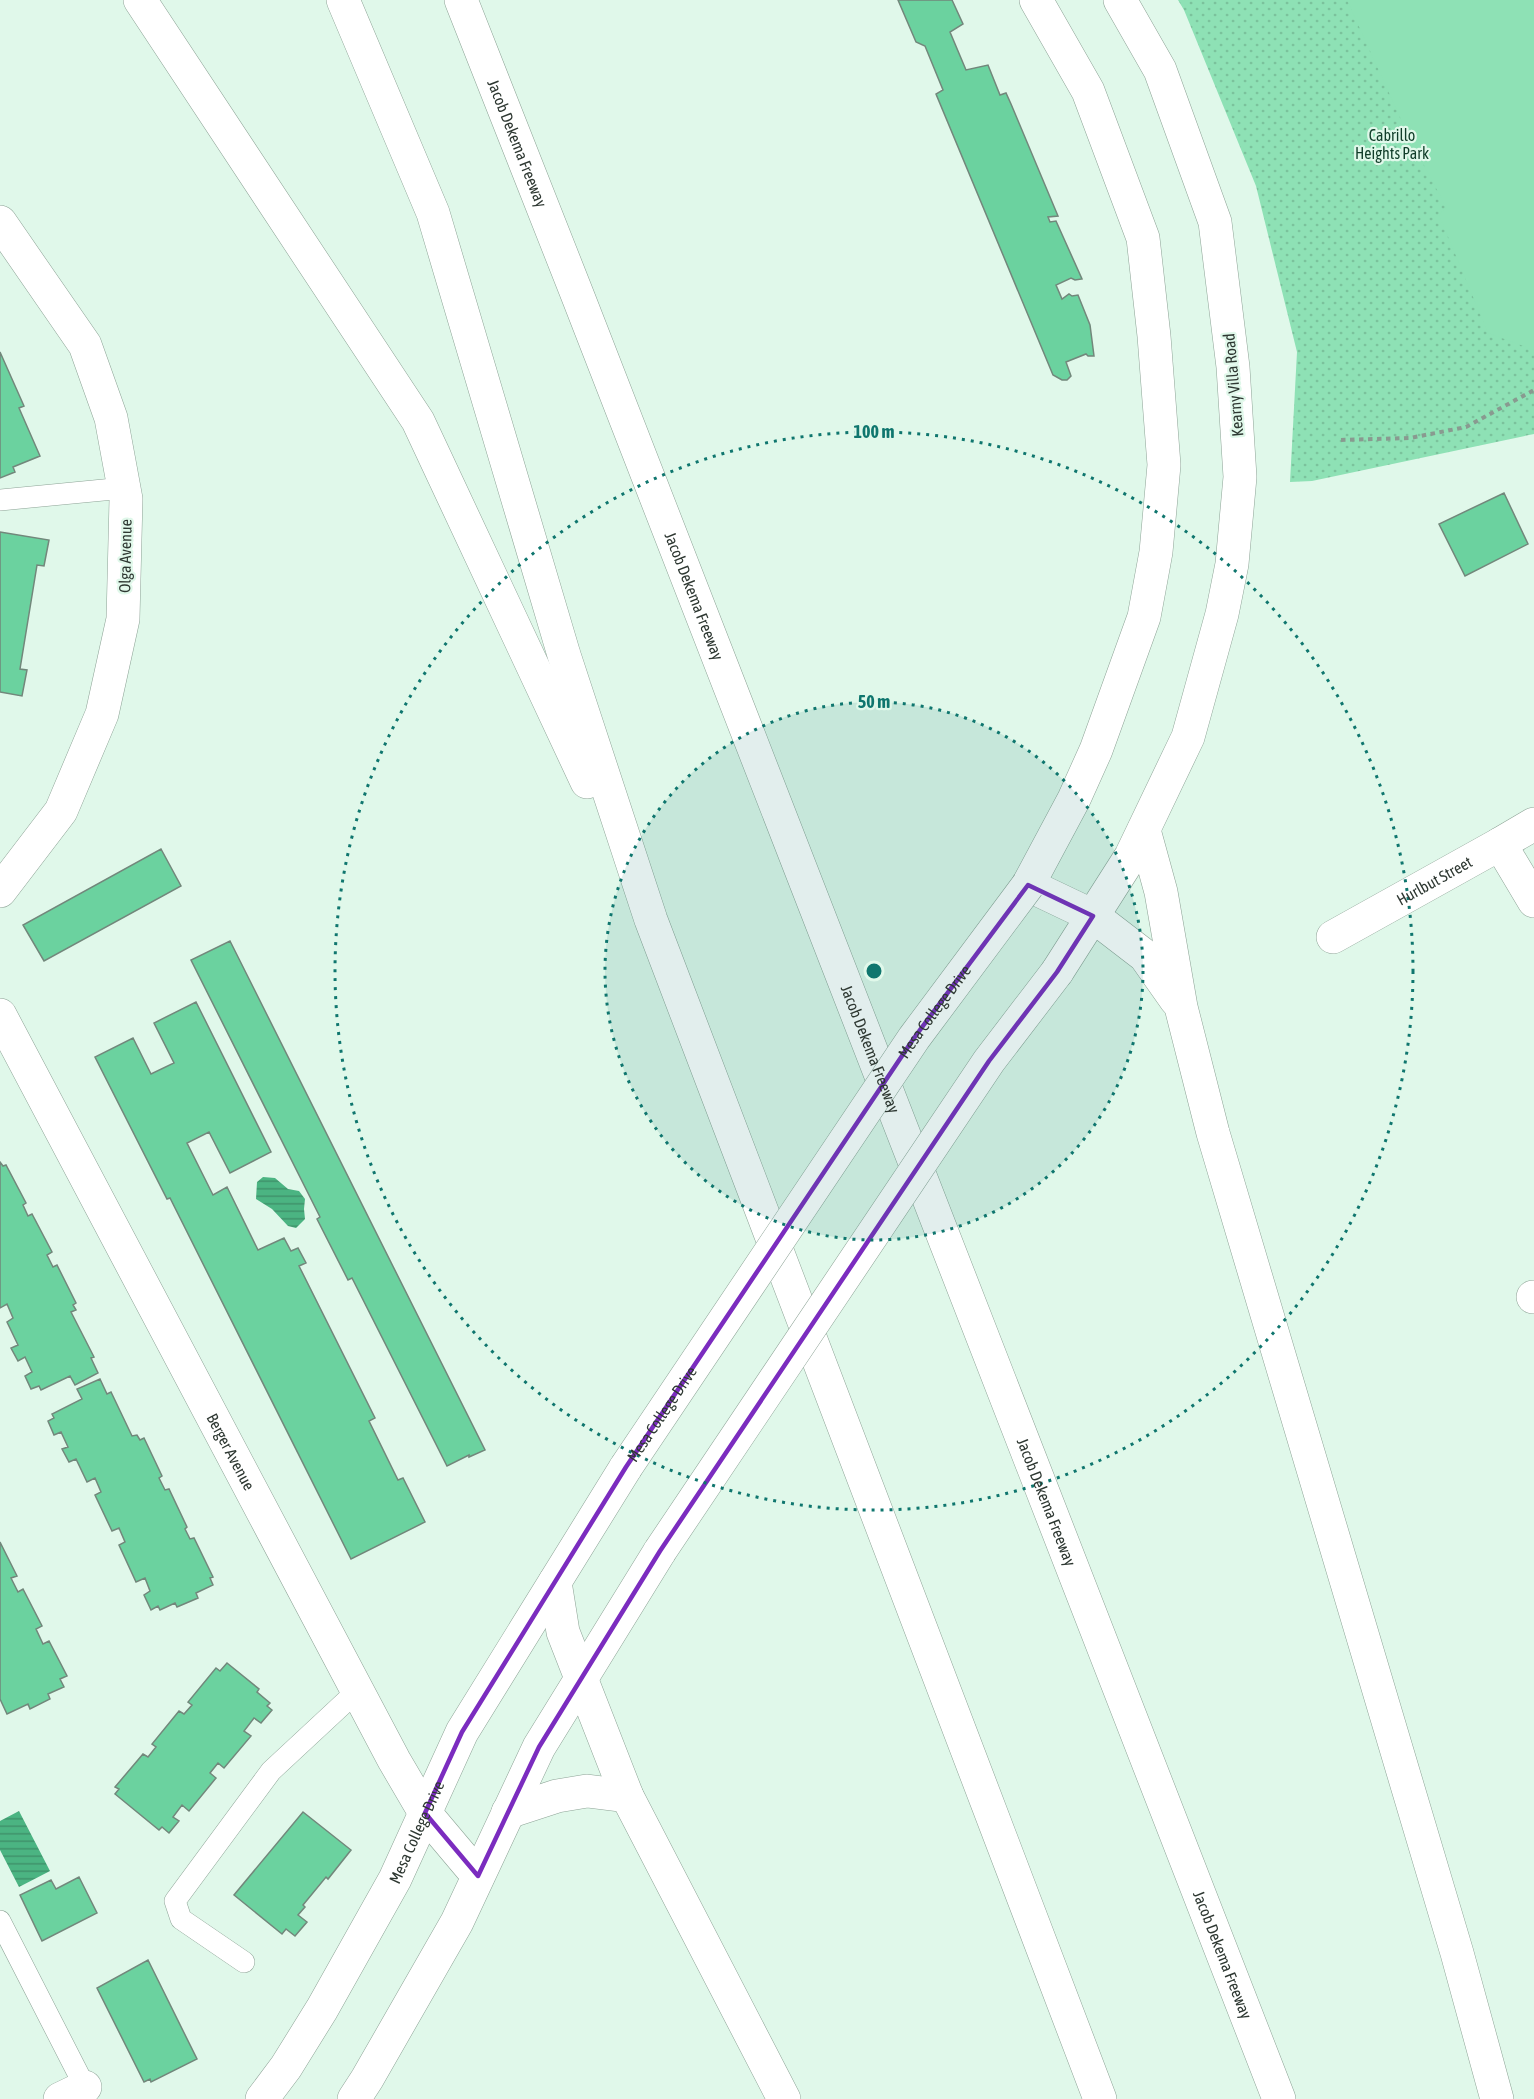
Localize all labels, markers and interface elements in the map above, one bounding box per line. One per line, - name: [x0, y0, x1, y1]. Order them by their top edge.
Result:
- street label: Jacob Dekema Freeway: [484, 77, 551, 210]
- park label: Cabrillo Heights Park: [1355, 126, 1429, 163]
- street label: Kearny Villa Road: [1220, 332, 1247, 437]
- text: 100 m: [854, 421, 894, 442]
- street label: Olga Avenue: [115, 519, 136, 593]
- street label: Jacob Dekema Freeway: [661, 529, 728, 663]
- text: 50 m: [858, 691, 890, 712]
- street label: Hurlbut Street: [1394, 852, 1475, 909]
- centre of rings: [864, 961, 884, 981]
- street label: Mesa College Drive: [894, 962, 974, 1061]
- street label: Jacob Dekema Freeway: [838, 982, 904, 1116]
- street label: Mesa College Drive: [623, 1363, 700, 1465]
- street label: Berger Avenue: [203, 1410, 259, 1493]
- street label: Jacob Dekema Freeway: [1014, 1435, 1080, 1569]
- street label: Mesa College Drive: [385, 1778, 448, 1886]
- street label: Jacob Dekema Freeway: [1190, 1888, 1256, 2022]

